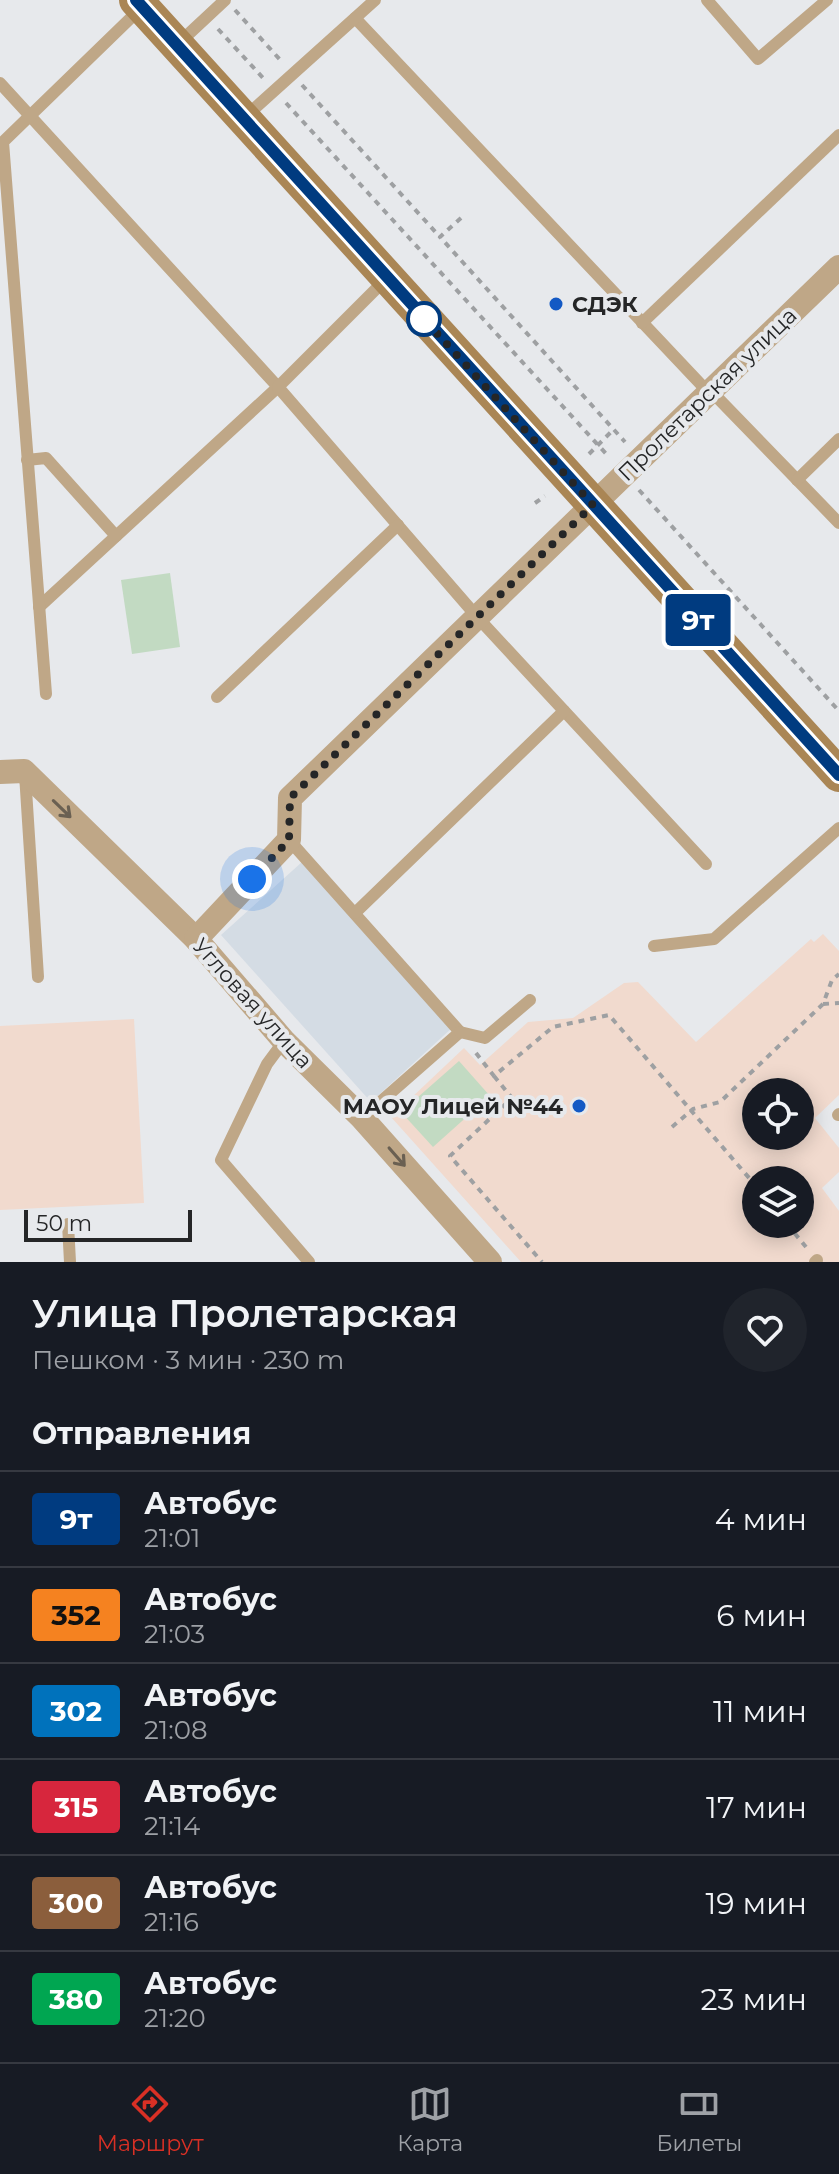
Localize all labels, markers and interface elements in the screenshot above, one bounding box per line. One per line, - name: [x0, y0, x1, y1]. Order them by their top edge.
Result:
- place label: СДЭК: [572, 291, 638, 318]
- marker: СДЭК: [547, 295, 565, 313]
- unlabelled marker: [407, 302, 441, 336]
- street label: Пролетарская улица: [612, 302, 802, 487]
- line badge: 9т: [662, 594, 734, 646]
- text: 9т: [682, 603, 714, 637]
- one-way arrow: [52, 799, 71, 818]
- your location: [232, 859, 272, 899]
- street label: Угловая улица: [187, 933, 318, 1074]
- map controls: [742, 1078, 814, 1238]
- button: locate: [742, 1078, 814, 1150]
- place label: МАОУ Лицей №44: [343, 1093, 563, 1120]
- marker: МАОУ Лицей №44: [570, 1097, 588, 1115]
- one-way arrow: [388, 1147, 406, 1167]
- button: layers: [742, 1166, 814, 1238]
- scale bar: [24, 1206, 192, 1242]
- text: 50 m: [36, 1210, 92, 1237]
- button: heart: [723, 1288, 807, 1372]
- text: Улица Пролетарская: [32, 1290, 458, 1337]
- text: Пешком · 3 мин · 230 m: [32, 1344, 344, 1376]
- text: Отправления: [32, 1415, 251, 1452]
- text: Автобус: [144, 1485, 277, 1522]
- text: 4 мин: [715, 1501, 807, 1538]
- text: 9т: [60, 1502, 92, 1536]
- text: 21:01: [144, 1522, 200, 1554]
- text: Автобус: [144, 1581, 277, 1618]
- text: 6 мин: [716, 1597, 807, 1634]
- text: 352: [51, 1598, 101, 1632]
- text: 21:03: [144, 1618, 205, 1650]
- text: Автобус: [144, 1677, 277, 1714]
- text: 11 мин: [713, 1693, 807, 1730]
- text: 302: [50, 1694, 102, 1728]
- text: 21:08: [144, 1714, 207, 1746]
- text: Автобус: [144, 1773, 277, 1810]
- text: 17 мин: [706, 1789, 807, 1826]
- text: 315: [54, 1790, 98, 1824]
- text: 21:14: [144, 1810, 200, 1842]
- text: Автобус: [144, 1869, 277, 1906]
- text: 19 мин: [705, 1885, 807, 1922]
- text: 300: [49, 1886, 103, 1920]
- text: 21:16: [144, 1906, 199, 1938]
- text: Автобус: [144, 1965, 277, 2002]
- text: 23 мин: [701, 1981, 807, 2018]
- text: 380: [49, 1982, 103, 2016]
- text: 21:20: [144, 2002, 206, 2034]
- tab: Маршрут: [97, 2082, 204, 2157]
- tab: Карта: [397, 2082, 463, 2157]
- tab: Билеты: [656, 2082, 742, 2157]

